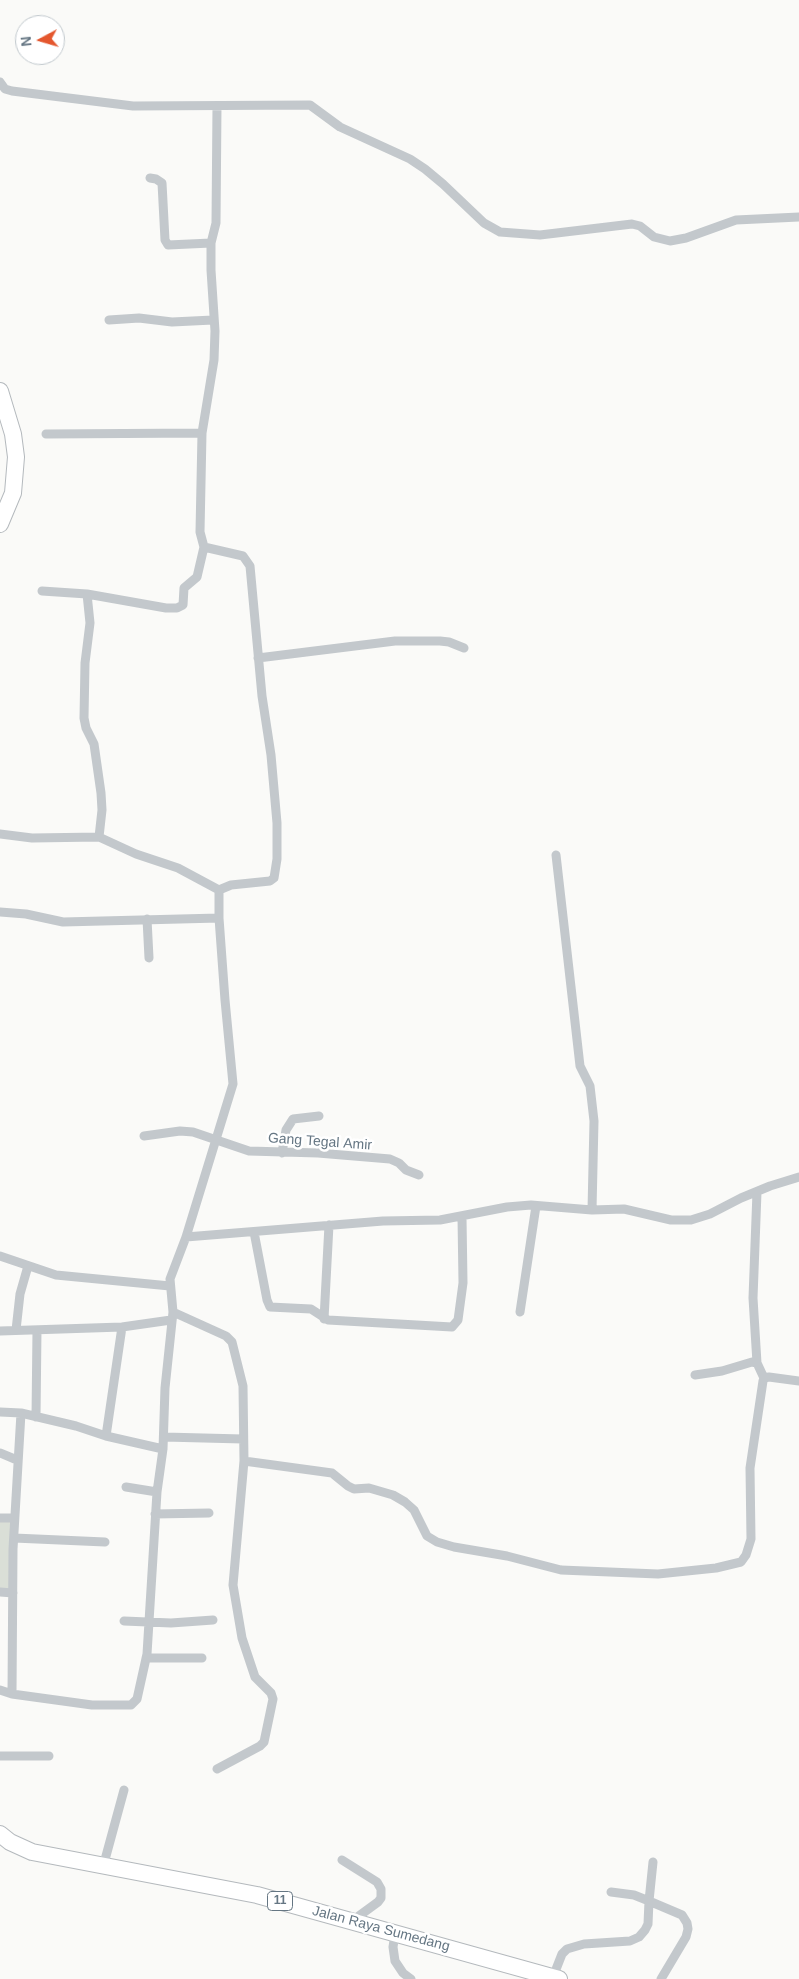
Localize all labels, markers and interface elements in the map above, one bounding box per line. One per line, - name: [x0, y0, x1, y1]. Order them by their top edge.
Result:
- north arrow: [15, 15, 65, 65]
- text: N: [18, 36, 35, 47]
- street label: Gang Tegal Amir: [267, 1130, 373, 1154]
- road number: 11: [268, 1892, 292, 1910]
- street label: Jalan Raya Sumedang: [310, 1903, 452, 1955]

